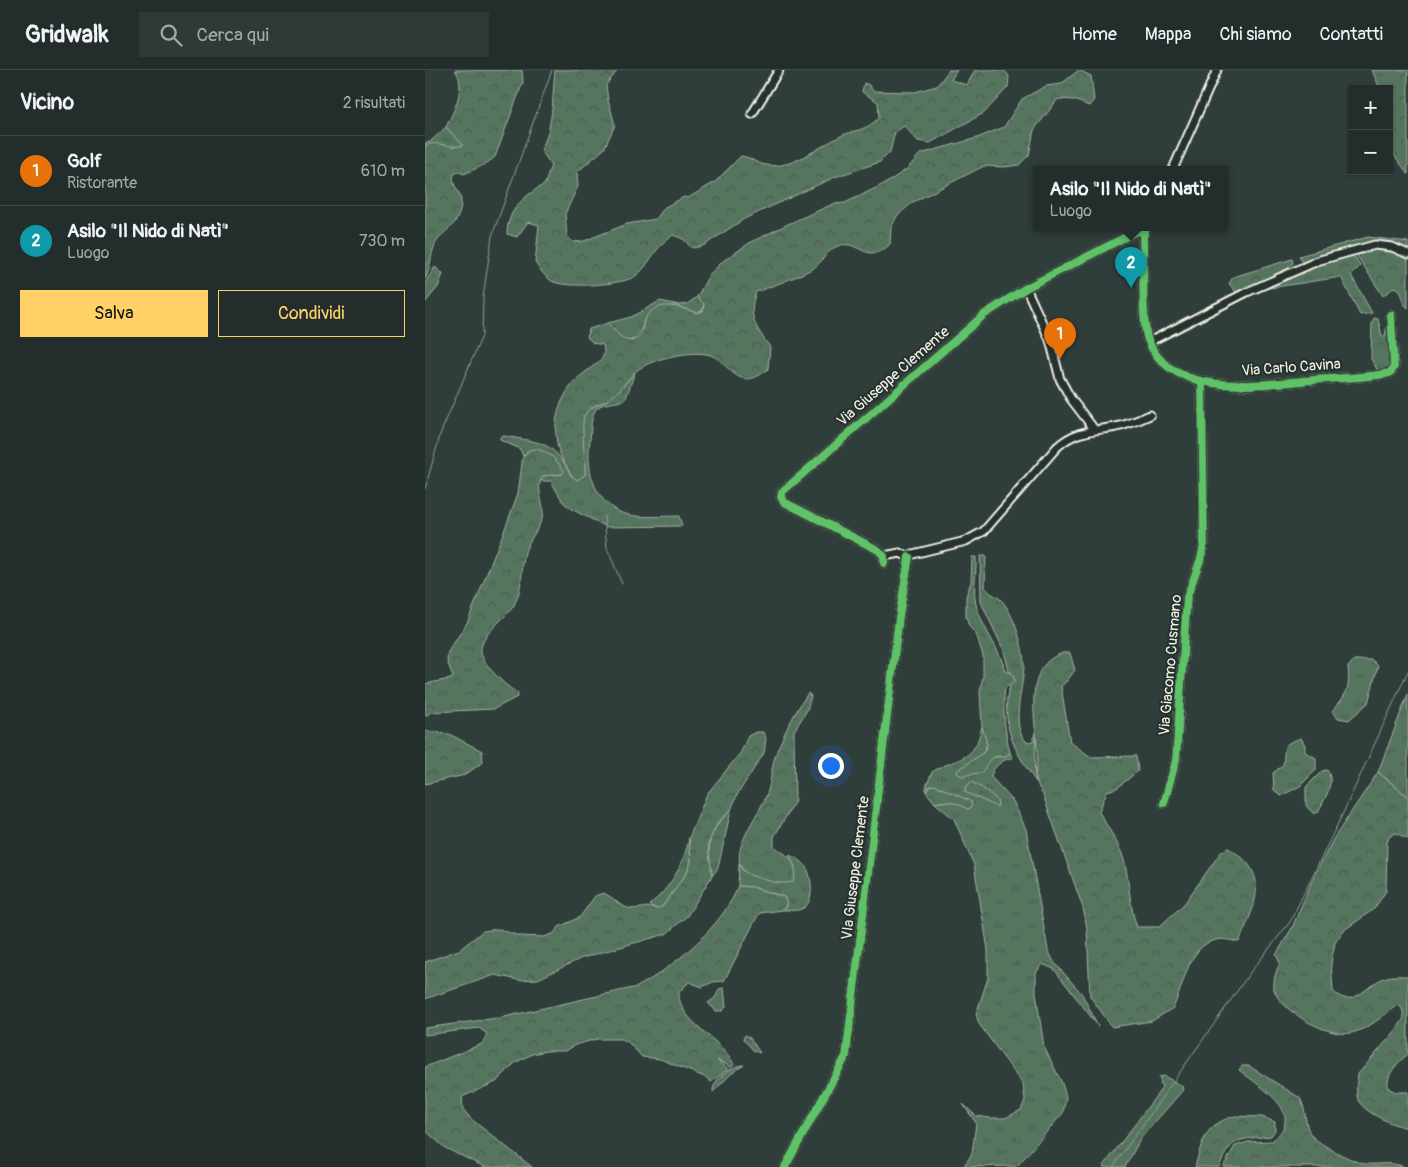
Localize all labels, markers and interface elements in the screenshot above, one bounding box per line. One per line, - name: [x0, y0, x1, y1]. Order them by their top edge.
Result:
- search box: [139, 12, 489, 57]
- text: Gridwalk: [25, 20, 109, 49]
- icon: search: [157, 21, 185, 49]
- text: Cerca qui: [197, 23, 269, 47]
- text: Home: [1071, 23, 1117, 46]
- text: Mappa: [1145, 23, 1191, 46]
- text: Chi siamo: [1219, 23, 1292, 46]
- text: Contatti: [1320, 23, 1383, 46]
- map controls: [1348, 85, 1393, 175]
- button: +: [1348, 85, 1393, 130]
- text: Vicino: [20, 89, 74, 116]
- text: 2 risultati: [343, 93, 405, 113]
- button: −: [1348, 130, 1393, 175]
- text: Golf: [67, 149, 102, 173]
- text: 1: [33, 161, 39, 181]
- text: 610 m: [361, 161, 405, 181]
- popup: [1033, 166, 1228, 231]
- text: Ristorante: [67, 173, 137, 193]
- text: Asilo "Il Nido di Natì": [1050, 177, 1211, 201]
- text: Luogo: [1050, 201, 1092, 221]
- text: Asilo "Il Nido di Natì": [67, 219, 229, 243]
- text: 2: [32, 231, 40, 251]
- text: 730 m: [359, 231, 405, 251]
- text: Luogo: [67, 243, 109, 263]
- pin: 2: [1115, 247, 1147, 288]
- button: Salva: [20, 290, 208, 337]
- button: Condividi: [218, 290, 405, 337]
- pin: 1: [1044, 318, 1076, 359]
- street label: Via Giuseppe Clemente: [833, 322, 954, 431]
- street label: Via Carlo Cavina: [1241, 355, 1341, 380]
- street label: Via Giacomo Cusmano: [1155, 594, 1186, 736]
- your location: [818, 753, 844, 779]
- street label: VIa Giuseppe Clemente: [837, 794, 874, 941]

